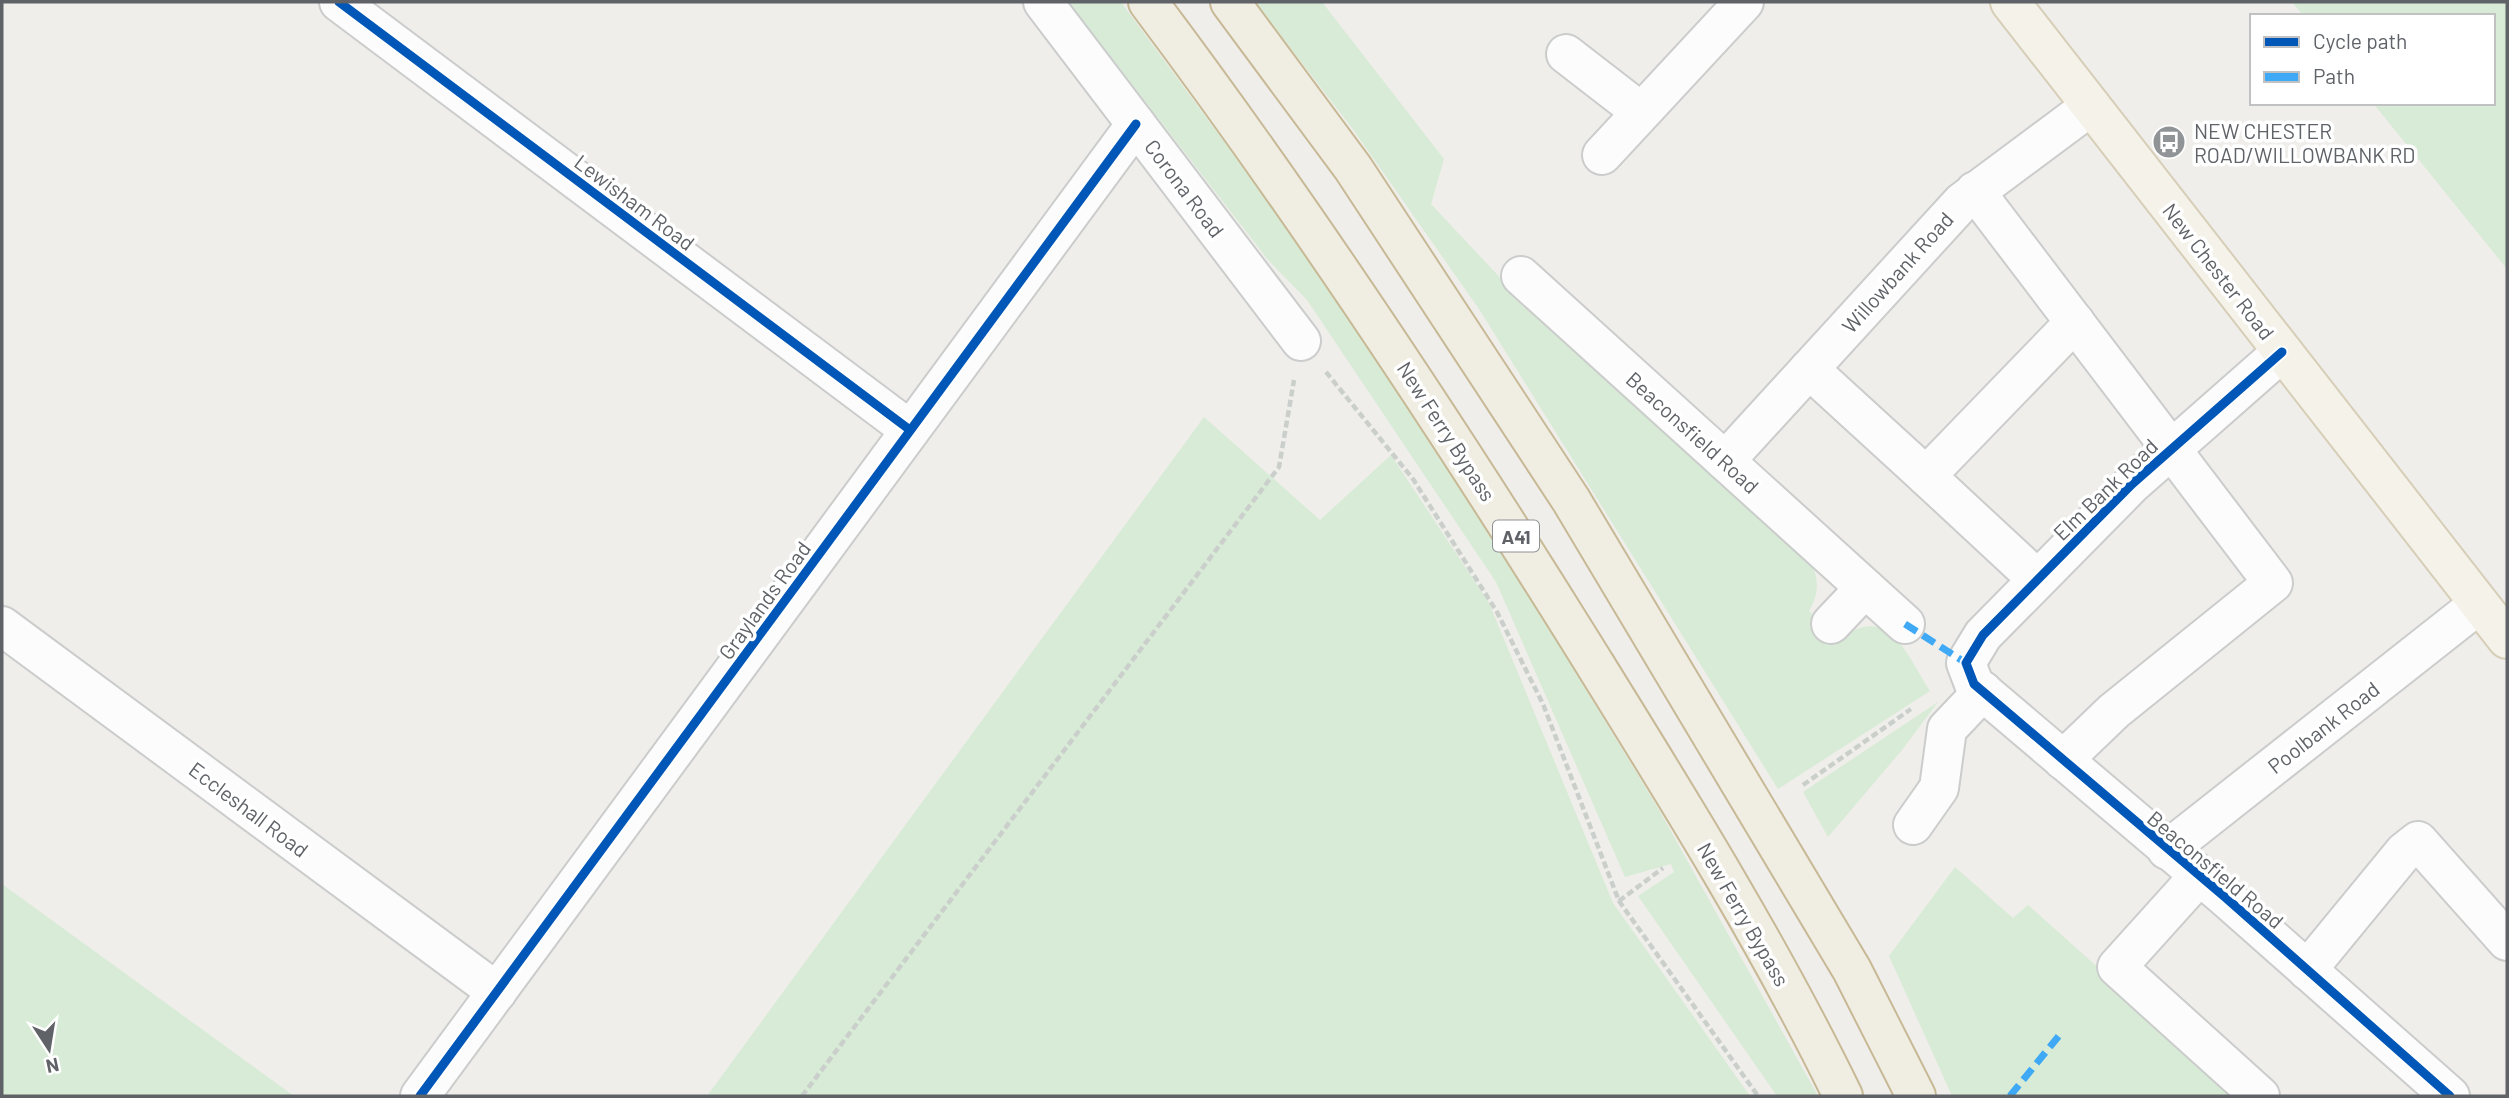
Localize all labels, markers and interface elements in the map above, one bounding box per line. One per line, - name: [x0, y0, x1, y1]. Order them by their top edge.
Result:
- legend: [2250, 14, 2495, 105]
- text: Cycle path: [2313, 28, 2407, 53]
- text: Path: [2313, 63, 2355, 88]
- place label: NEW CHESTER ROAD/WILLOWBANK RD: [2194, 118, 2415, 167]
- bus stop icon: NEW CHESTER ROAD/WILLOWBANK RD: [2150, 123, 2188, 161]
- street label: Corona Road: [1140, 134, 1230, 242]
- street label: Lewisham Road: [570, 149, 700, 255]
- street label: New Chester Road: [2158, 198, 2280, 344]
- street label: Willowbank Road: [1836, 206, 1958, 338]
- street label: New Ferry Bypass: [1393, 357, 1501, 505]
- street label: Beaconsfield Road: [1622, 366, 1764, 498]
- street label: Elm Bank Road: [2048, 433, 2162, 545]
- road number: A41: [1493, 520, 1539, 552]
- street label: Graylands Road: [713, 536, 815, 664]
- street label: Poolbank Road: [2262, 676, 2384, 778]
- street label: Eccleshall Road: [184, 756, 314, 862]
- street label: Beaconsfield Road: [2143, 805, 2289, 933]
- street label: New Ferry Bypass: [1693, 838, 1795, 990]
- north arrow: [14, 1014, 84, 1084]
- text: N: [44, 1054, 61, 1079]

